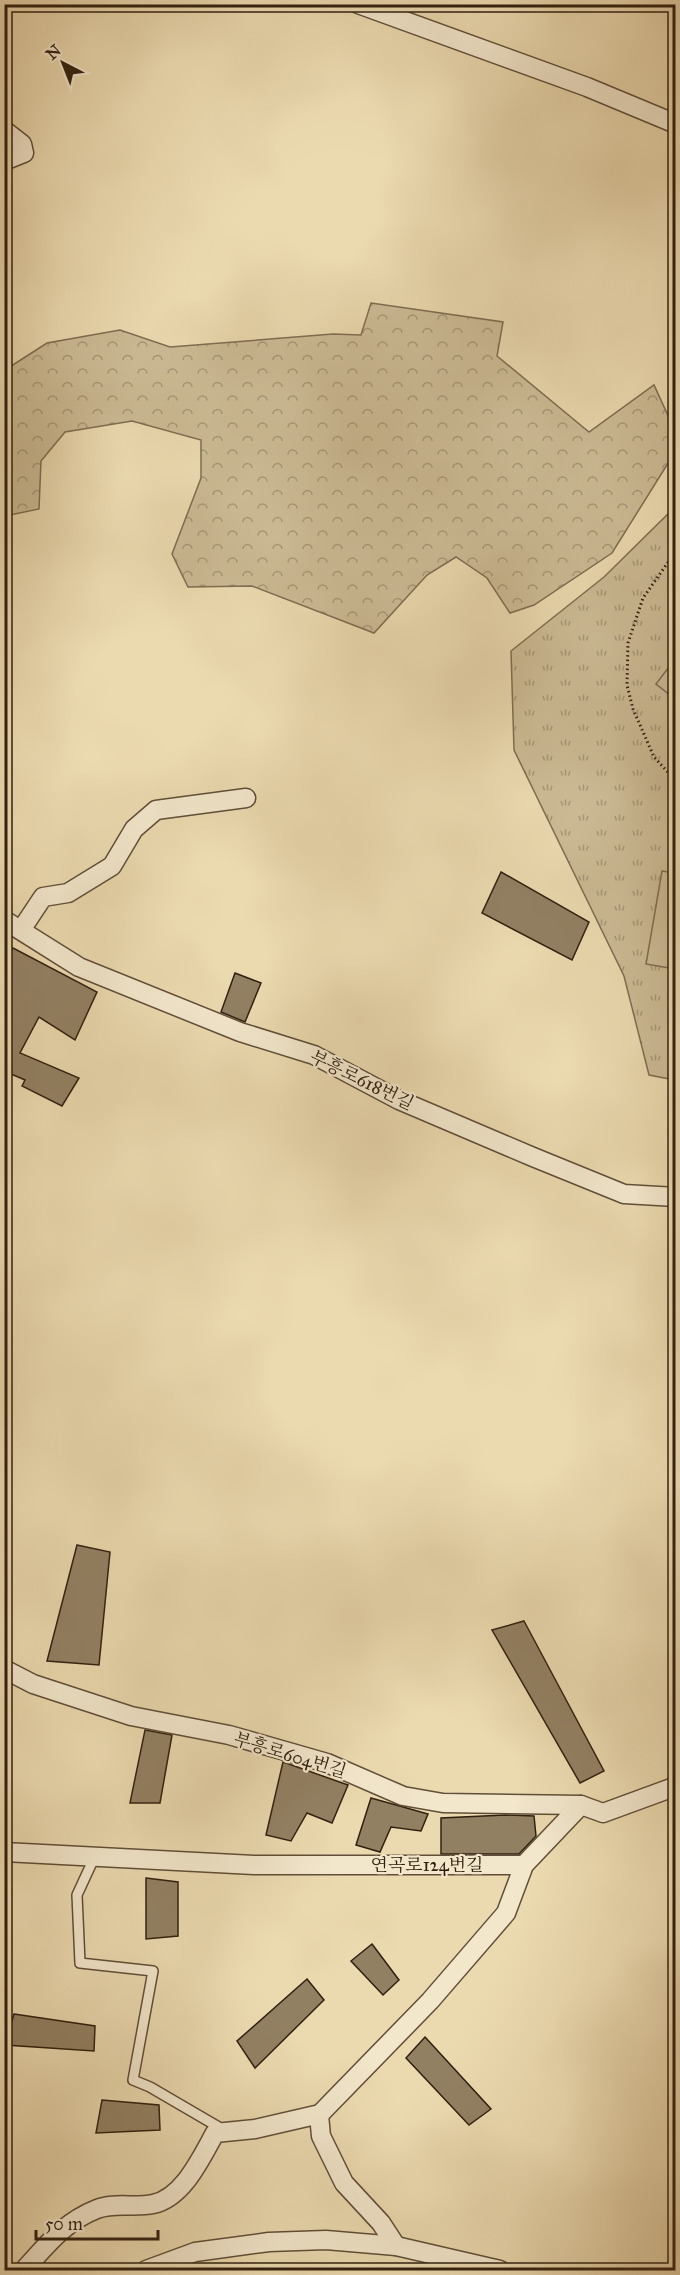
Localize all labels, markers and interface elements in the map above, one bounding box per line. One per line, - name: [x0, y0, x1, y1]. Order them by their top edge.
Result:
- north arrow: [33, 33, 93, 93]
- text: N: [42, 40, 65, 64]
- street label: 부흥로618번길: [307, 1045, 417, 1115]
- street label: 부흥로604번길: [231, 1727, 349, 1783]
- street label: 연곡로124번길: [371, 1854, 483, 1876]
- scale bar: [36, 2203, 158, 2241]
- text: 50 m: [45, 2213, 83, 2235]

